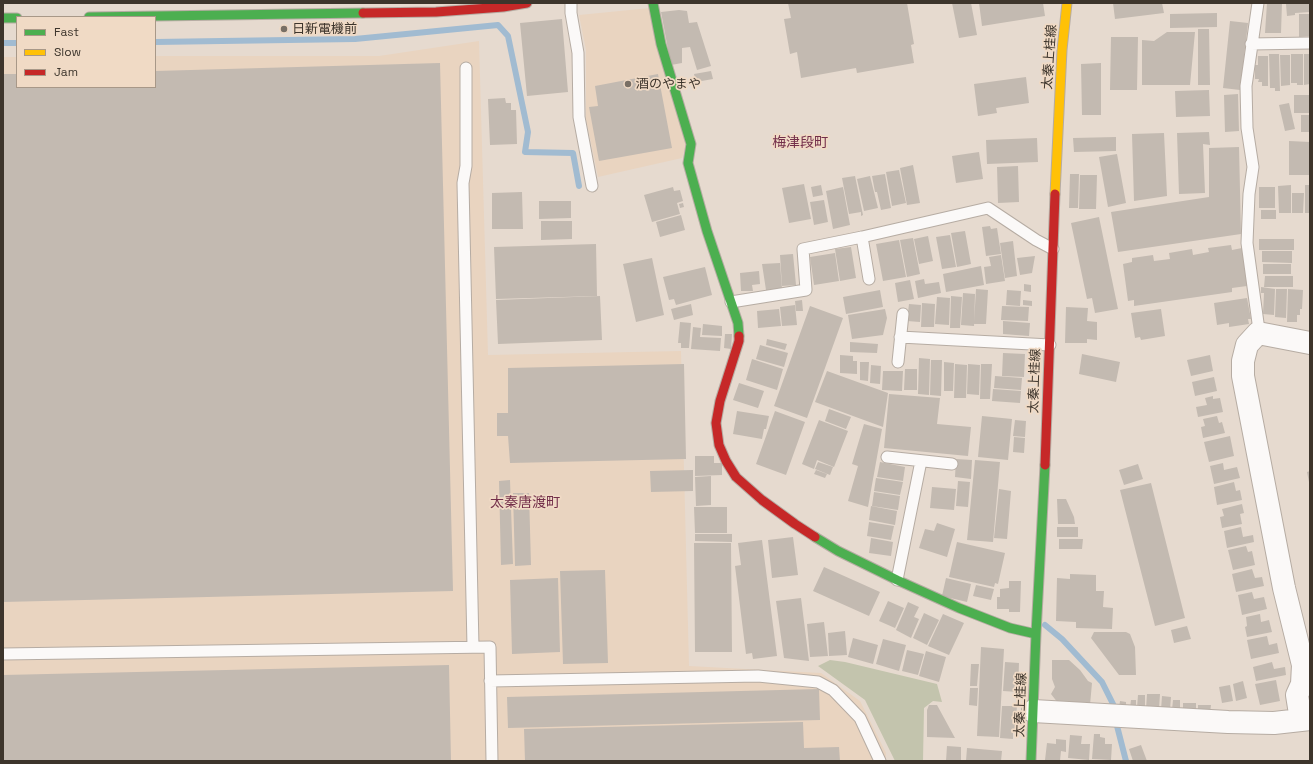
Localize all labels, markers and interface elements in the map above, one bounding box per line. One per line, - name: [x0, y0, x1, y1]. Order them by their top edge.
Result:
- legend: [16, 16, 156, 88]
- place label: 日新電機前: [292, 21, 357, 37]
- text: Fast: [54, 24, 79, 40]
- marker: 日新電機前: [279, 24, 289, 34]
- street label: 太秦上桂線: [1040, 24, 1060, 90]
- text: Slow: [54, 44, 81, 60]
- text: Jam: [54, 64, 78, 80]
- place label: 酒のやまや: [636, 76, 701, 92]
- marker: 酒のやまや: [623, 79, 633, 89]
- district label: 梅津段町: [772, 135, 828, 151]
- street label: 太秦上桂線: [1026, 348, 1044, 414]
- district label: 太秦唐渡町: [490, 495, 560, 511]
- street label: 太秦上桂線: [1012, 672, 1030, 738]

